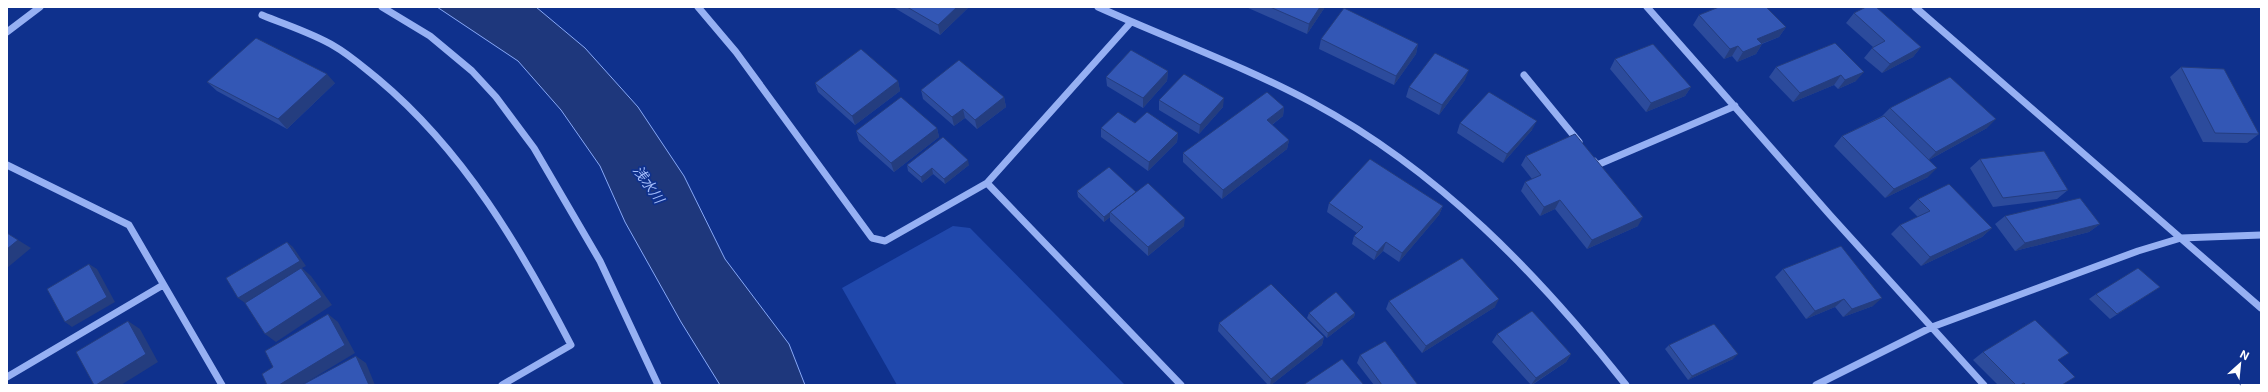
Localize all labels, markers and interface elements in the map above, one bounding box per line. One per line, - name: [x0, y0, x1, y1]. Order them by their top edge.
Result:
- water label: 浅水川: [630, 162, 669, 208]
- north arrow: [2220, 344, 2260, 384]
- text: N: [2238, 347, 2251, 363]

